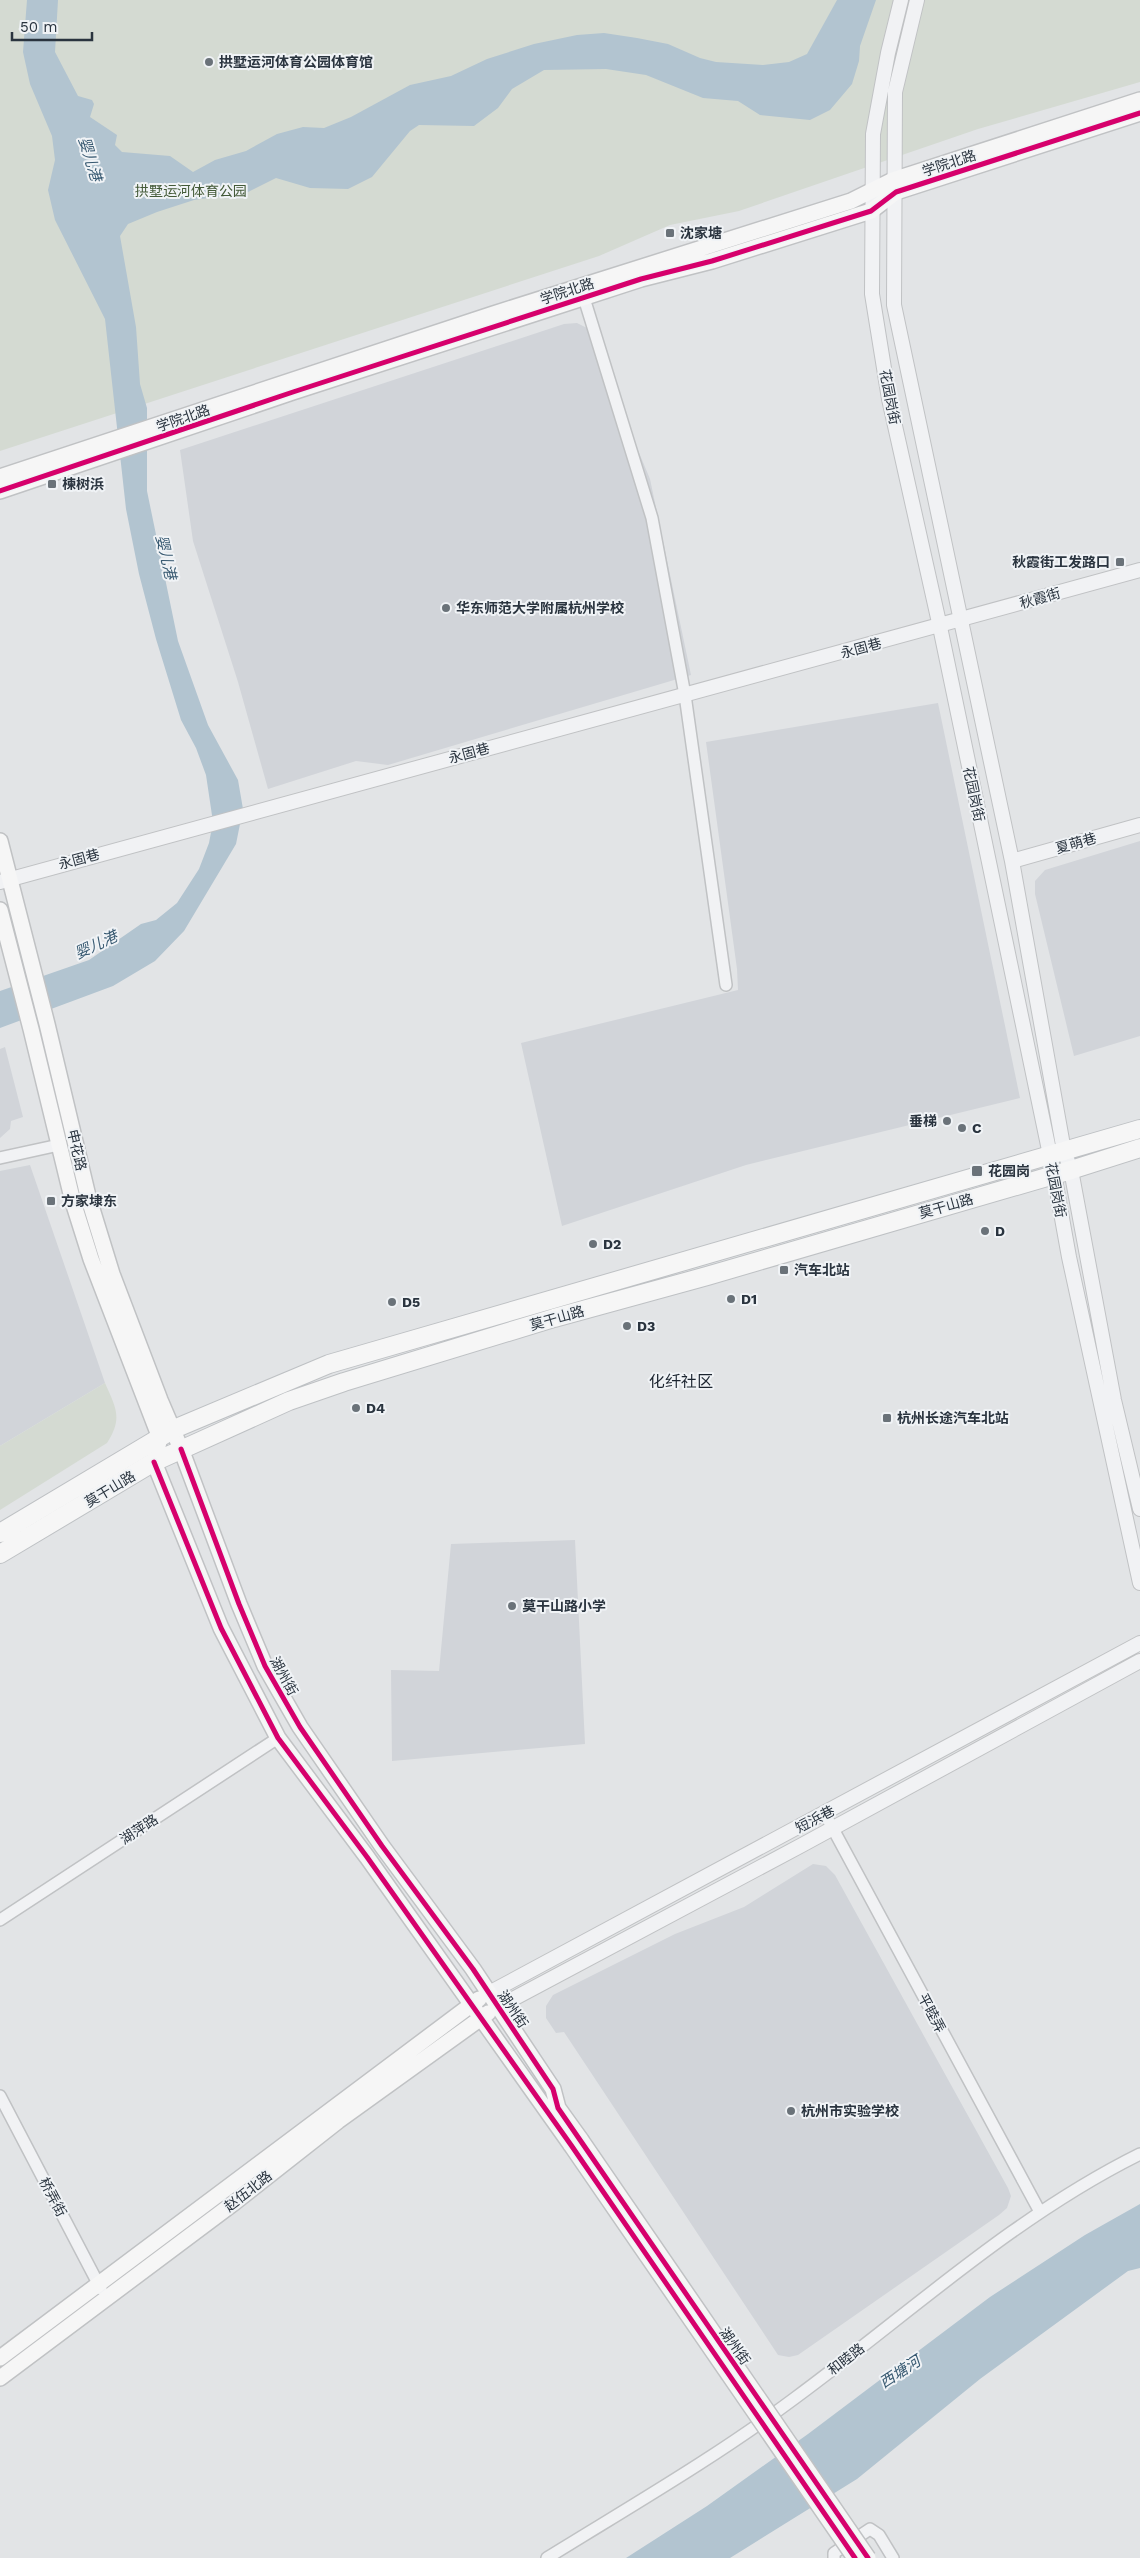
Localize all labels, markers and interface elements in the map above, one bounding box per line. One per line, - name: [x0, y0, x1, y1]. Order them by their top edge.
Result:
- scale bar: [12, 10, 92, 42]
- text: 50 m: [20, 18, 57, 36]
- place label: 拱墅运河体育公园体育馆: [219, 54, 373, 70]
- marker: 拱墅运河体育公园体育馆: [203, 56, 215, 68]
- water label: 婴儿港: [75, 135, 106, 185]
- street label: 学院北路: [920, 147, 978, 179]
- park label: 拱墅运河体育公园: [135, 183, 247, 199]
- place label: 沈家塘: [680, 225, 722, 241]
- marker: 沈家塘: [664, 227, 676, 239]
- street label: 学院北路: [538, 275, 596, 307]
- street label: 花园岗街: [877, 368, 903, 426]
- street label: 学院北路: [154, 401, 212, 435]
- place label: 楝树浜: [62, 476, 104, 492]
- marker: 楝树浜: [46, 478, 58, 490]
- water label: 婴儿港: [152, 533, 180, 583]
- place label: 秋霞街工发路口: [1012, 554, 1110, 570]
- marker: 秋霞街工发路口: [1114, 556, 1126, 568]
- street label: 秋霞街: [1018, 585, 1062, 611]
- place label: 华东师范大学附属杭州学校: [456, 600, 624, 616]
- marker: 华东师范大学附属杭州学校: [440, 602, 452, 614]
- street label: 永固巷: [839, 635, 883, 661]
- street label: 永固巷: [447, 740, 491, 766]
- street label: 花园岗街: [960, 765, 988, 823]
- street label: 夏萌巷: [1054, 830, 1098, 856]
- street label: 永固巷: [57, 846, 101, 872]
- water label: 婴儿港: [72, 926, 122, 963]
- place label: 垂梯: [909, 1113, 937, 1129]
- marker: 垂梯: [941, 1115, 953, 1127]
- place label: C: [972, 1120, 982, 1136]
- marker: C: [956, 1122, 968, 1134]
- street label: 申花路: [64, 1128, 90, 1172]
- street label: 花园岗街: [1043, 1161, 1069, 1219]
- place label: 花园岗: [988, 1163, 1030, 1179]
- marker: 花园岗: [970, 1164, 984, 1178]
- street label: 莫干山路: [917, 1191, 975, 1221]
- place label: 方家埭东: [61, 1193, 117, 1209]
- marker: 方家埭东: [45, 1195, 57, 1207]
- place label: D: [995, 1223, 1005, 1239]
- marker: D: [979, 1225, 991, 1237]
- place label: D2: [603, 1236, 621, 1252]
- marker: D2: [587, 1238, 599, 1250]
- place label: 汽车北站: [794, 1262, 850, 1278]
- marker: 汽车北站: [778, 1264, 790, 1276]
- place label: D1: [741, 1291, 757, 1307]
- marker: D1: [725, 1293, 737, 1305]
- place label: D5: [402, 1294, 420, 1310]
- marker: D5: [386, 1296, 398, 1308]
- street label: 莫干山路: [528, 1303, 586, 1333]
- place label: D3: [637, 1318, 655, 1334]
- marker: D3: [621, 1320, 633, 1332]
- district label: 化纤社区: [649, 1372, 713, 1391]
- place label: D4: [366, 1400, 385, 1416]
- marker: D4: [350, 1402, 362, 1414]
- place label: 杭州长途汽车北站: [897, 1410, 1009, 1426]
- marker: 杭州长途汽车北站: [881, 1412, 893, 1424]
- street label: 莫干山路: [82, 1468, 138, 1510]
- place label: 莫干山路小学: [522, 1598, 606, 1614]
- marker: 莫干山路小学: [506, 1600, 518, 1612]
- street label: 湖州街: [267, 1654, 301, 1698]
- street label: 短浜巷: [793, 1802, 837, 1836]
- street label: 湖萍路: [117, 1811, 161, 1847]
- street label: 湖州街: [495, 1987, 531, 2031]
- street label: 平睦弄: [915, 1991, 949, 2035]
- place label: 杭州市实验学校: [801, 2103, 899, 2119]
- marker: 杭州市实验学校: [785, 2105, 797, 2117]
- street label: 赵伍北路: [220, 2167, 275, 2215]
- street label: 桥弄街: [36, 2175, 70, 2219]
- street label: 湖州街: [716, 2324, 754, 2368]
- street label: 和睦路: [825, 2340, 867, 2378]
- water label: 西塘河: [876, 2351, 926, 2392]

